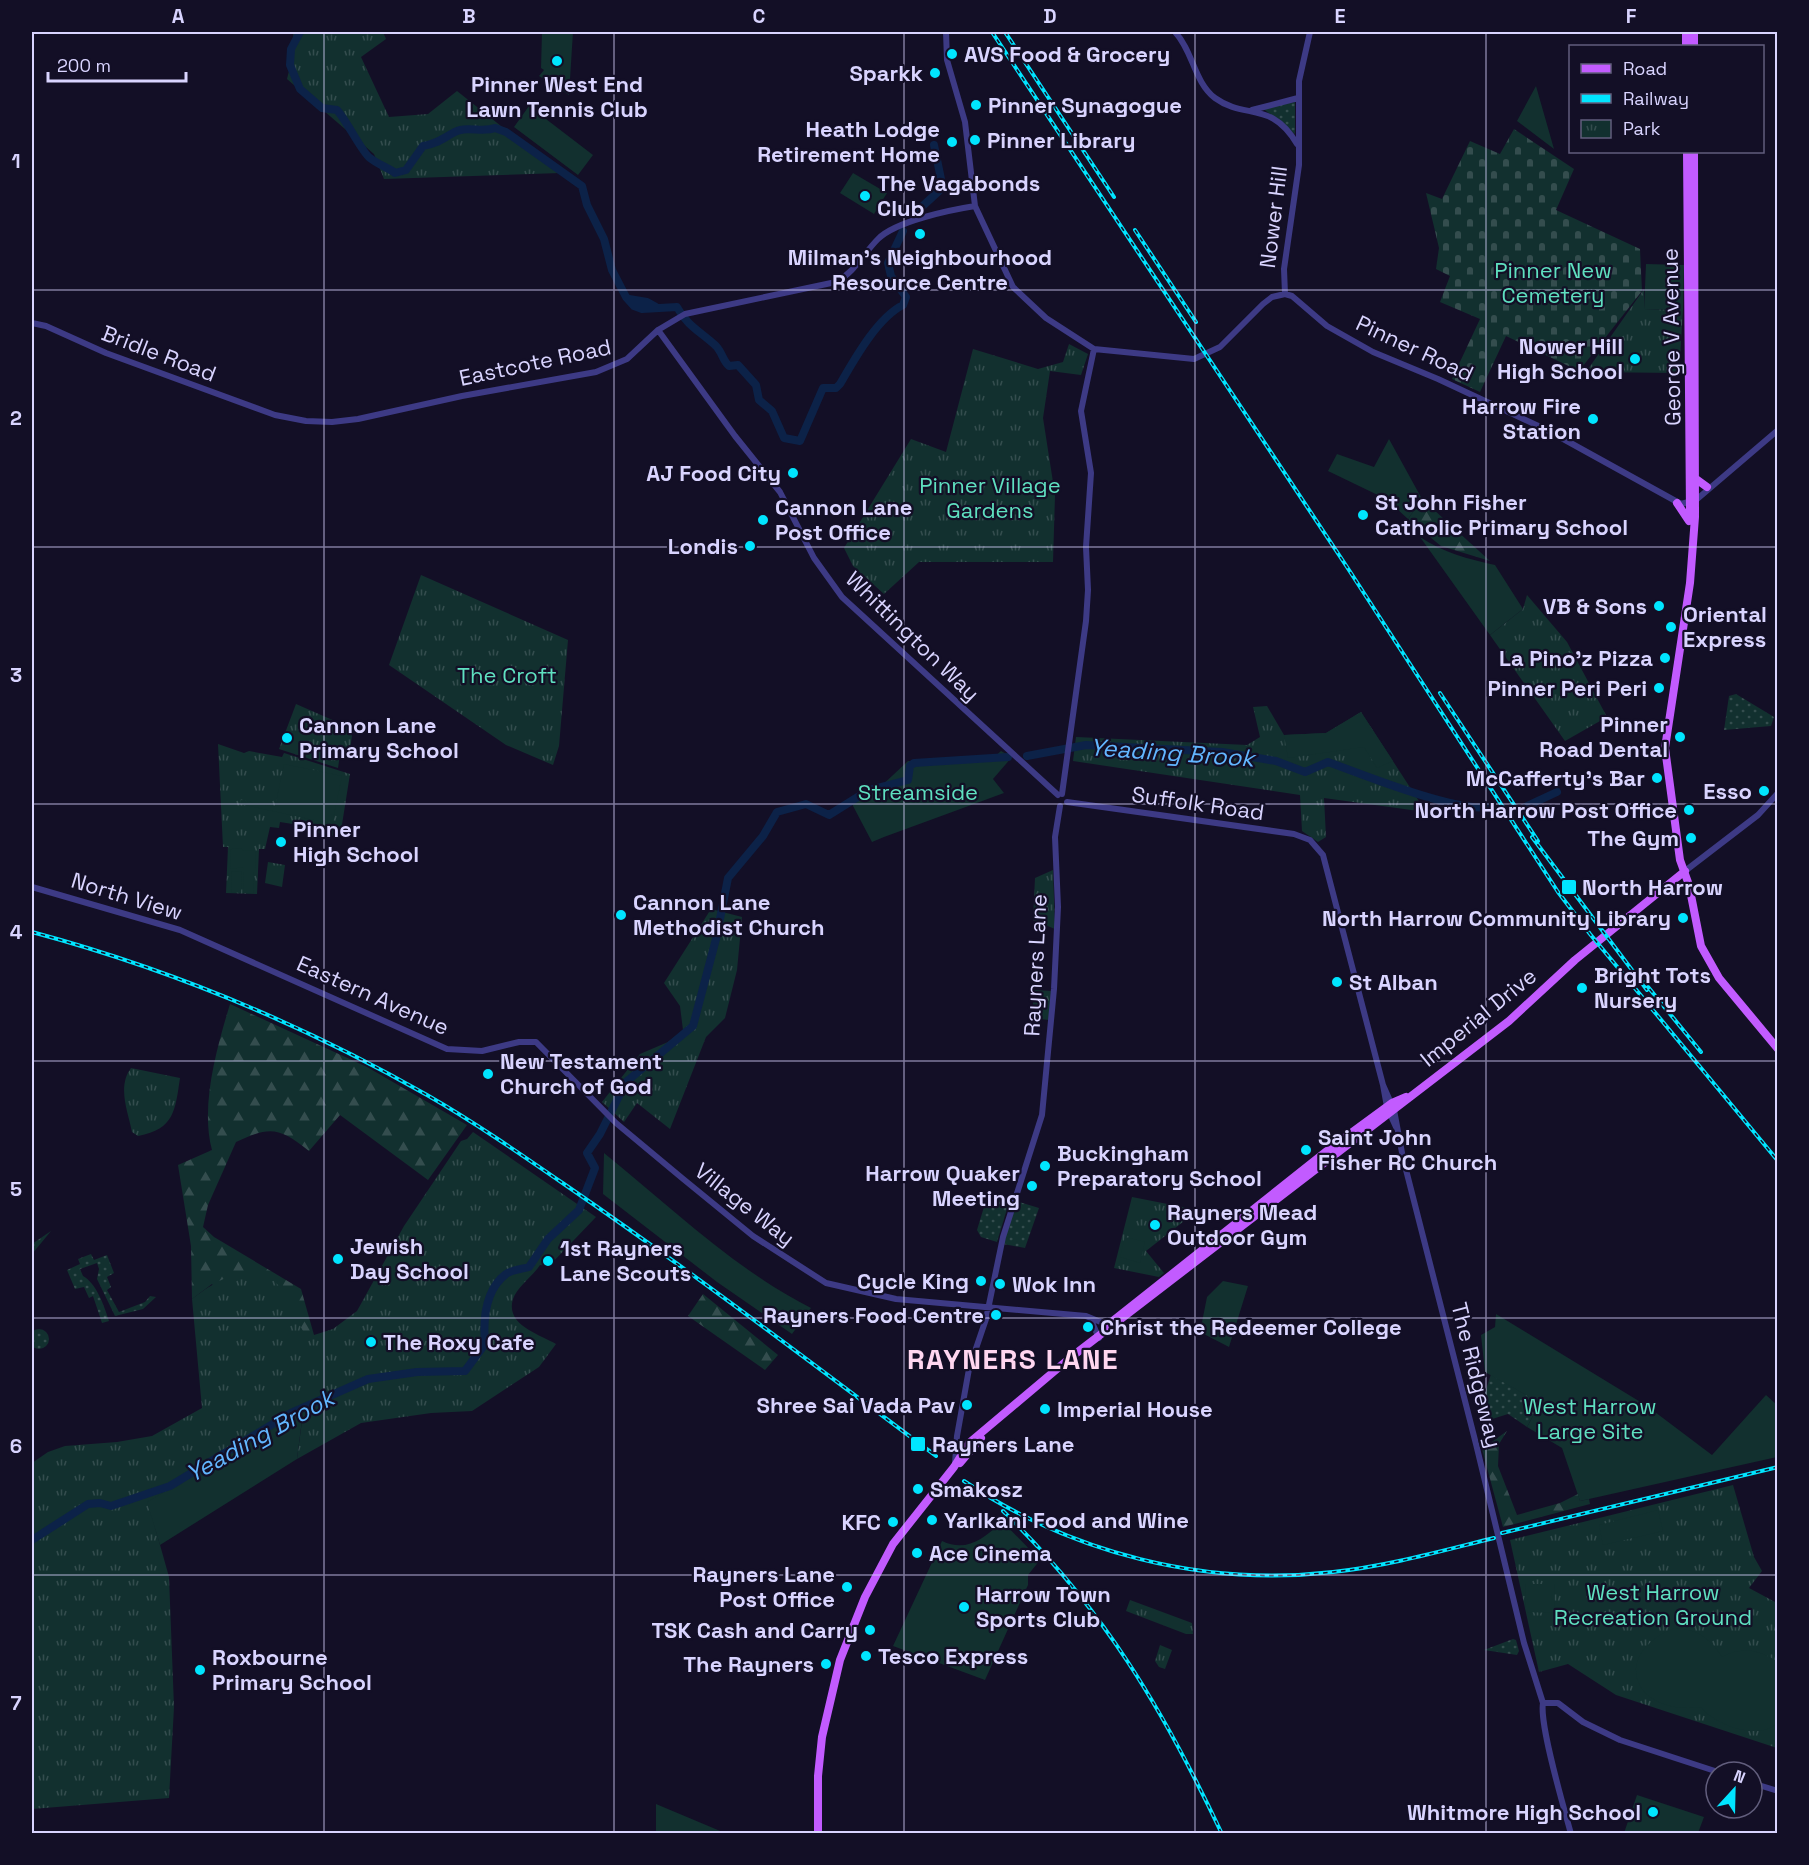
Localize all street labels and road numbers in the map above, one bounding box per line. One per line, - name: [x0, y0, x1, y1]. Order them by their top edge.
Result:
- street label: Nower Hill: [1253, 164, 1293, 270]
- street label: George V Avenue: [1655, 248, 1687, 426]
- street label: Pinner Road: [1352, 309, 1478, 387]
- street label: Bridle Road: [98, 318, 220, 388]
- street label: Eastcote Road: [456, 332, 614, 392]
- street label: Whittington Way: [840, 565, 986, 707]
- street label: Suffolk Road: [1130, 780, 1266, 826]
- street label: North View: [68, 866, 186, 926]
- street label: Rayners Lane: [1017, 893, 1053, 1037]
- street label: Eastern Avenue: [292, 949, 454, 1041]
- street label: Imperial Drive: [1414, 962, 1542, 1072]
- street label: Village Way: [689, 1156, 801, 1252]
- street label: The Ridgeway: [1445, 1299, 1509, 1451]

